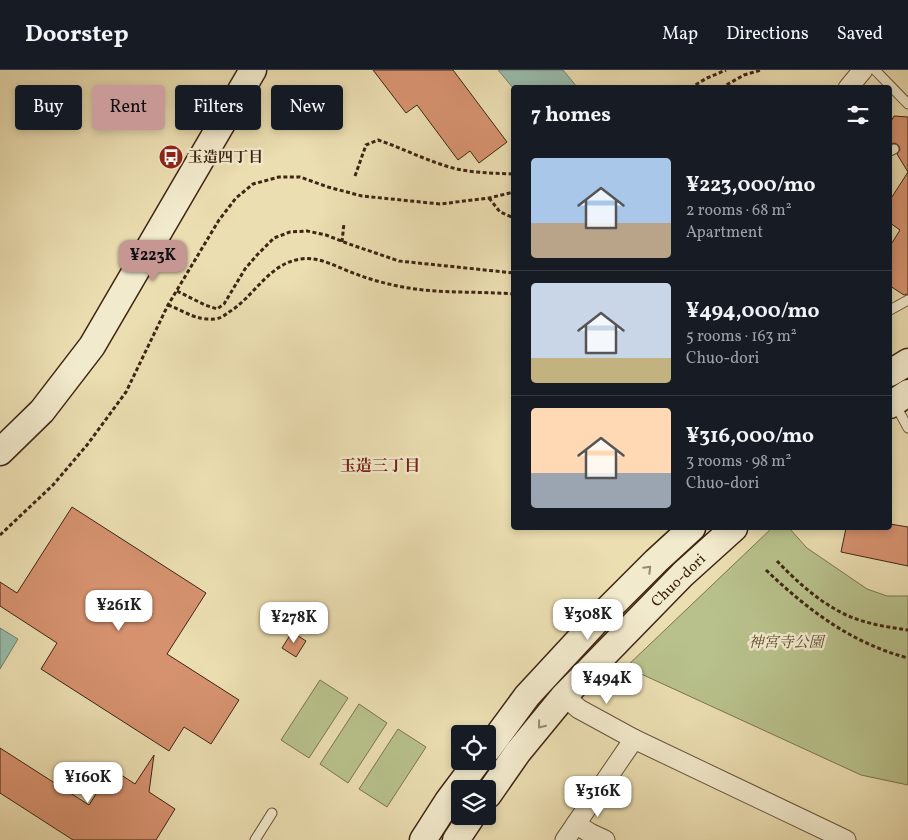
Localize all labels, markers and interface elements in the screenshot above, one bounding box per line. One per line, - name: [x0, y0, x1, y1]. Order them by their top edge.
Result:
- text: Doorstep: [25, 18, 129, 52]
- text: Map: [662, 22, 698, 47]
- text: Directions: [726, 22, 809, 47]
- text: Saved: [837, 22, 883, 47]
- chip: Buy: [15, 85, 82, 130]
- chip: Rent: [92, 85, 165, 130]
- chip: Filters: [175, 85, 261, 130]
- chip: New: [271, 85, 343, 130]
- text: 7 homes: [531, 101, 611, 130]
- icon: filters: [844, 101, 872, 129]
- bus stop icon: 玉造四丁目: [158, 144, 184, 170]
- place label: 玉造四丁目: [188, 148, 263, 169]
- text: ¥223,000/mo: [686, 171, 816, 200]
- icon: home: [571, 178, 631, 238]
- text: 2 rooms · 68 m²: [686, 200, 792, 222]
- text: Apartment: [686, 222, 763, 244]
- pin: ¥223K: [118, 240, 188, 282]
- text: ¥223K: [130, 245, 176, 267]
- text: ¥494,000/mo: [686, 297, 820, 326]
- icon: home: [571, 303, 631, 363]
- text: 5 rooms · 163 m²: [686, 326, 797, 348]
- text: Chuo-dori: [686, 348, 759, 370]
- text: ¥316,000/mo: [686, 422, 814, 451]
- icon: home: [571, 428, 631, 488]
- text: 3 rooms · 98 m²: [686, 451, 791, 473]
- district label: 玉造三丁目: [340, 456, 420, 478]
- text: Chuo-dori: [686, 473, 759, 495]
- street label: Chuo-dori: [647, 550, 711, 612]
- one-way arrow: [642, 566, 651, 575]
- pin: ¥261K: [84, 590, 154, 632]
- text: ¥261K: [96, 595, 142, 617]
- pin: ¥308K: [553, 598, 623, 641]
- pin: ¥278K: [259, 602, 329, 644]
- text: ¥308K: [564, 604, 612, 626]
- text: ¥278K: [271, 607, 317, 629]
- park label: 神宮寺公園: [748, 633, 826, 654]
- pin: ¥494K: [572, 662, 642, 705]
- text: ¥494K: [582, 668, 632, 690]
- one-way arrow: [538, 719, 546, 728]
- map controls: [451, 725, 496, 825]
- button: locate: [451, 725, 496, 770]
- pin: ¥160K: [53, 762, 123, 804]
- text: ¥160K: [65, 767, 111, 789]
- pin: ¥316K: [563, 776, 633, 818]
- button: layers: [451, 780, 496, 825]
- text: ¥316K: [575, 781, 621, 803]

